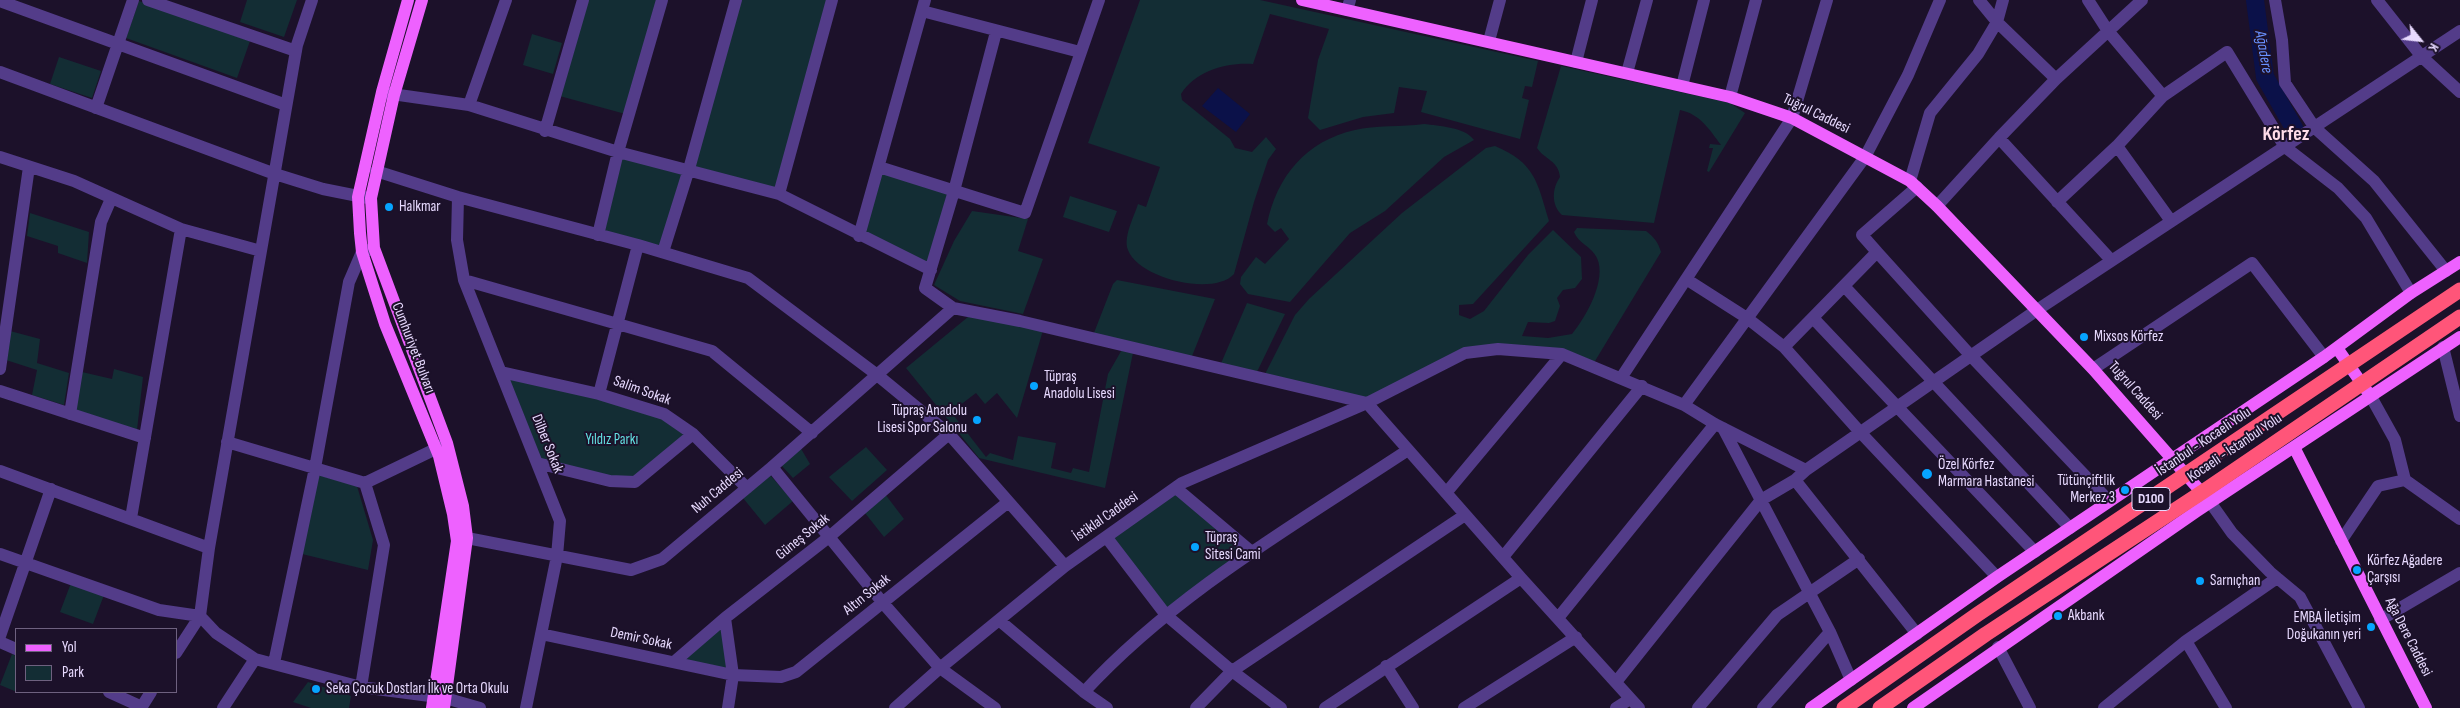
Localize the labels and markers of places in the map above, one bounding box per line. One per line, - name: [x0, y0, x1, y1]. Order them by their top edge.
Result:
- place label: Halkmar: [399, 198, 441, 216]
- marker: Halkmar: [383, 201, 395, 213]
- place label: Mixsos Körfez: [2094, 328, 2163, 346]
- marker: Mixsos Körfez: [2078, 331, 2090, 343]
- place label: Tüpraş Anadolu Lisesi: [1044, 368, 1115, 403]
- marker: Tüpraş Anadolu Lisesi: [1028, 380, 1040, 392]
- place label: Tüpraş Anadolu Lisesi Spor Salonu: [877, 402, 967, 437]
- marker: Tüpraş Anadolu Lisesi Spor Salonu: [971, 414, 983, 426]
- place label: Özel Körfez Marmara Hastanesi: [1938, 456, 2034, 491]
- marker: Özel Körfez Marmara Hastanesi: [1920, 467, 1934, 481]
- place label: Tütünçiftlik Merkez 3: [2057, 472, 2115, 507]
- marker: Tütünçiftlik Merkez 3: [2119, 484, 2131, 496]
- place label: Tüpraş Sitesi Cami: [1205, 529, 1260, 564]
- marker: Tüpraş Sitesi Cami: [1189, 541, 1201, 553]
- place label: Körfez Ağadere Çarşısı: [2367, 552, 2443, 587]
- marker: Körfez Ağadere Çarşısı: [2351, 564, 2363, 576]
- place label: Sarnıçhan: [2210, 572, 2260, 590]
- marker: Sarnıçhan: [2194, 575, 2206, 587]
- place label: Akbank: [2068, 607, 2104, 625]
- place label: EMBA İletişim Doğukanın yeri: [2287, 609, 2361, 644]
- marker: Akbank: [2052, 610, 2064, 622]
- marker: EMBA İletişim Doğukanın yeri: [2365, 621, 2377, 633]
- place label: Seka Çocuk Dostları İlk ve Orta Okulu: [326, 680, 509, 698]
- marker: Seka Çocuk Dostları İlk ve Orta Okulu: [310, 683, 322, 695]

